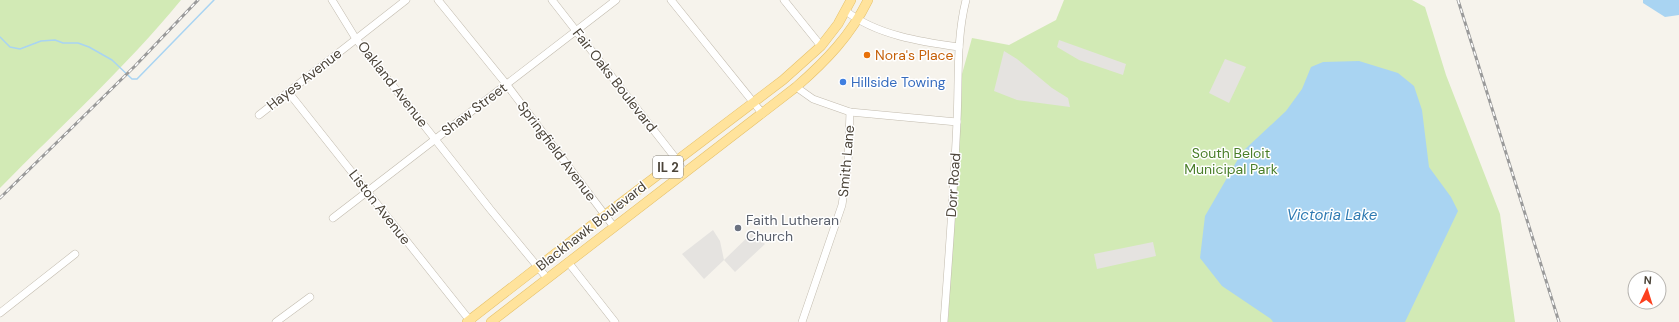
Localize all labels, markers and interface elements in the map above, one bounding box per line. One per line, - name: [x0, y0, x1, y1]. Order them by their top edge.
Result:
- street label: Fair Oaks Boulevard: [569, 25, 661, 135]
- street label: Oakland Avenue: [354, 37, 432, 131]
- street label: Hayes Avenue: [263, 44, 345, 114]
- place label: Nora's Place: [875, 46, 954, 64]
- marker: Nora's Place: [862, 50, 872, 60]
- place label: Hillside Towing: [851, 73, 946, 91]
- marker: Hillside Towing: [838, 77, 848, 87]
- street label: Shaw Street: [438, 78, 510, 140]
- street label: Springfield Avenue: [514, 98, 600, 204]
- street label: Smith Lane: [834, 124, 858, 198]
- park label: South Beloit Municipal Park: [1184, 144, 1278, 178]
- street label: Dorr Road: [942, 152, 964, 218]
- road number: IL 2: [653, 156, 683, 178]
- street label: Liston Avenue: [345, 166, 415, 248]
- street label: Blackhawk Boulevard: [532, 177, 650, 275]
- water label: Victoria Lake: [1287, 205, 1378, 225]
- place label: Faith Lutheran Church: [746, 211, 839, 245]
- marker: Faith Lutheran Church: [733, 223, 743, 233]
- north arrow: [1627, 270, 1667, 310]
- text: N: [1643, 273, 1652, 287]

